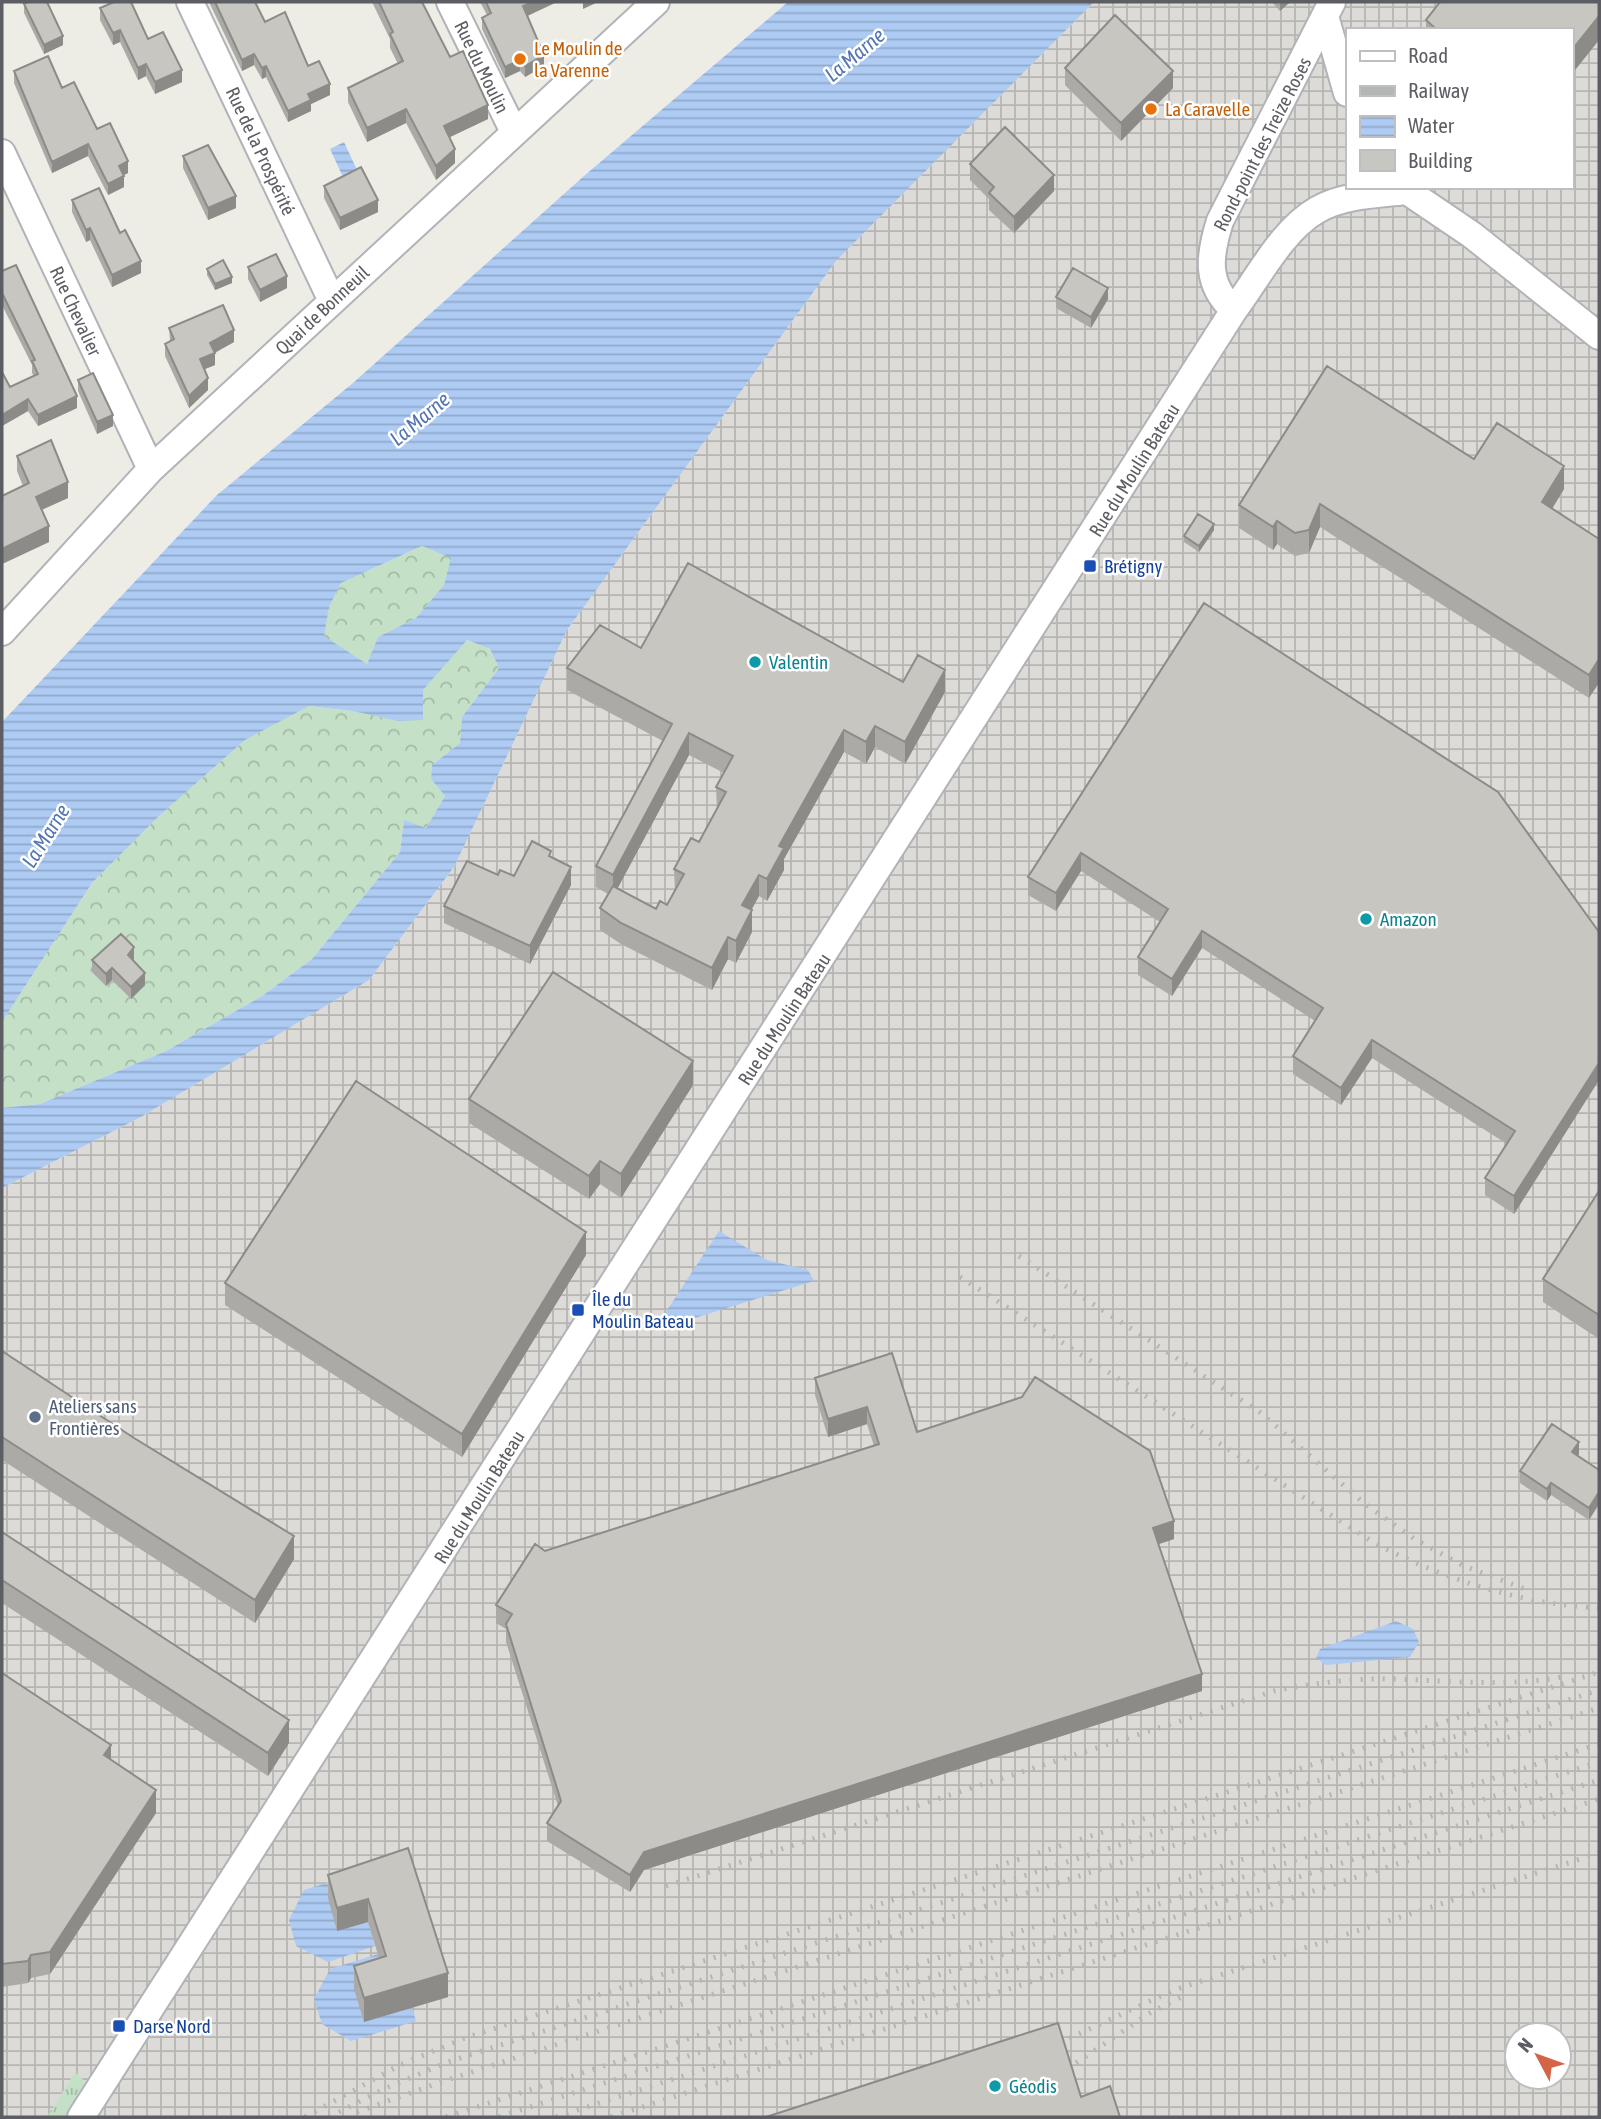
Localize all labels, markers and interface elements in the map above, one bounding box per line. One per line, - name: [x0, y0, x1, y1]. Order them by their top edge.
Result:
- street label: Rue du Moulin: [450, 17, 514, 117]
- water label: La Marne: [820, 22, 889, 86]
- legend: [1346, 28, 1573, 189]
- place label: Le Moulin de la Varenne: [534, 37, 622, 81]
- text: Road: [1408, 43, 1448, 67]
- marker: Le Moulin de la Varenne: [512, 51, 528, 67]
- street label: Rond-point des Treize Roses: [1209, 53, 1316, 235]
- text: Railway: [1408, 78, 1470, 102]
- street label: Rue de la Prospérité: [222, 84, 300, 218]
- place label: La Caravelle: [1165, 98, 1250, 120]
- marker: La Caravelle: [1143, 101, 1159, 117]
- text: Water: [1408, 113, 1455, 137]
- text: Building: [1408, 148, 1472, 172]
- street label: Quai de Bonneuil: [271, 261, 373, 359]
- street label: Rue Chevalier: [46, 263, 106, 360]
- water label: La Marne: [385, 386, 454, 450]
- street label: Rue du Moulin Bateau: [1084, 400, 1184, 540]
- place label: Brétigny: [1104, 555, 1162, 577]
- marker: Brétigny: [1082, 558, 1098, 574]
- place label: Valentin: [769, 651, 828, 673]
- marker: Valentin: [747, 654, 763, 670]
- water label: La Marne: [16, 799, 74, 872]
- place label: Amazon: [1380, 908, 1437, 930]
- marker: Amazon: [1358, 911, 1374, 927]
- street label: Rue du Moulin Bateau: [733, 949, 835, 1089]
- place label: Île du Moulin Bateau: [592, 1288, 694, 1332]
- marker: Île du Moulin Bateau: [570, 1302, 586, 1318]
- place label: Ateliers sans Frontières: [49, 1395, 137, 1439]
- marker: Ateliers sans Frontières: [27, 1409, 43, 1425]
- street label: Rue du Moulin Bateau: [429, 1427, 529, 1567]
- place label: Darse Nord: [133, 2015, 211, 2037]
- marker: Darse Nord: [111, 2018, 127, 2034]
- north arrow: [1503, 2021, 1573, 2091]
- text: N: [1513, 2033, 1537, 2056]
- place label: Géodis: [1009, 2075, 1057, 2097]
- marker: Géodis: [987, 2078, 1003, 2094]

